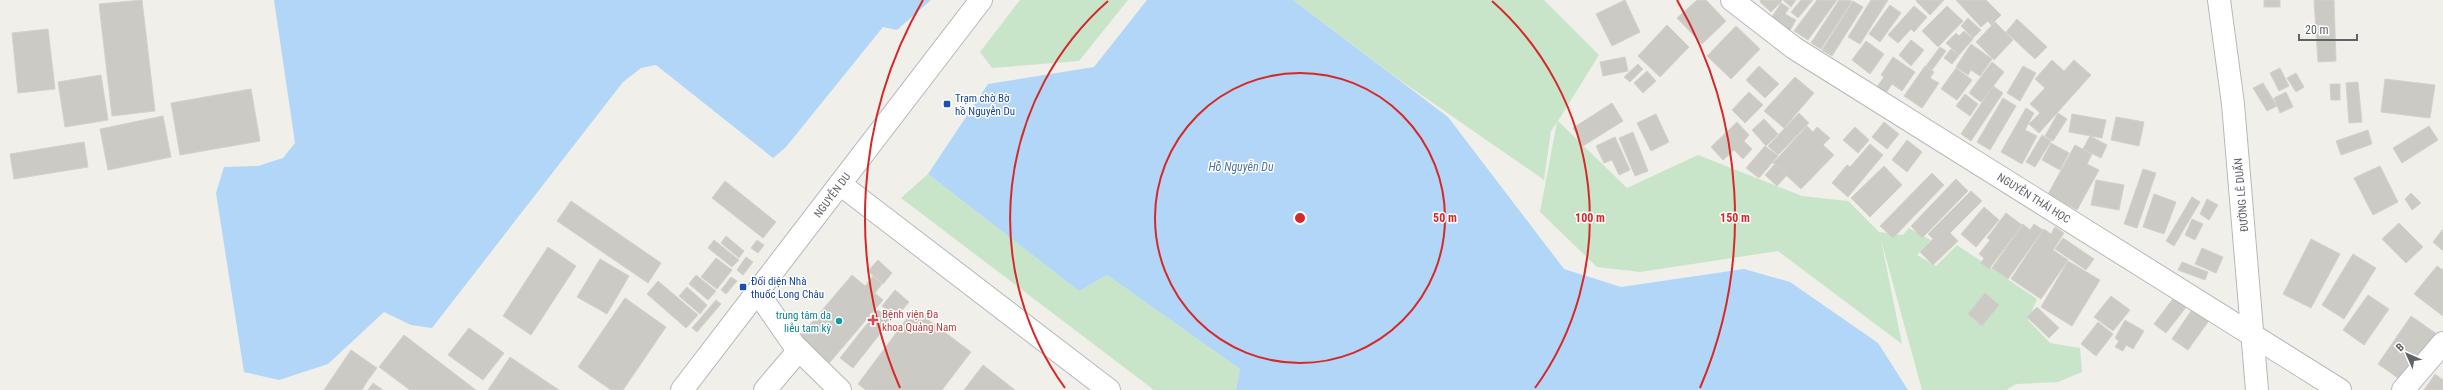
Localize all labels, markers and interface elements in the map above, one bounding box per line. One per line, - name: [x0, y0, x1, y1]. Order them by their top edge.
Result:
- scale bar: [2299, 16, 2357, 42]
- text: 20 m: [2305, 23, 2329, 37]
- place label: Trạm chờ Bờ hồ Nguyễn Du: [955, 92, 1015, 118]
- marker: Trạm chờ Bờ hồ Nguyễn Du: [942, 99, 952, 109]
- street label: ĐƯỜNG LÊ DUẨN: [2231, 157, 2251, 233]
- water label: Hồ Nguyễn Du: [1208, 160, 1274, 174]
- street label: NGUYỄN DU: [811, 170, 853, 220]
- street label: NGUYỄN THÁI HỌC: [1995, 170, 2073, 226]
- centre of rings: [1293, 211, 1307, 225]
- text: 50 m: [1433, 211, 1457, 225]
- text: 100 m: [1575, 211, 1605, 225]
- text: 150 m: [1720, 211, 1750, 225]
- place label: Đối diện Nhà thuốc Long Châu: [751, 275, 824, 301]
- marker: Đối diện Nhà thuốc Long Châu: [738, 282, 748, 292]
- place label: Bệnh viện Đa khoa Quảng Nam: [882, 308, 956, 334]
- place label: trung tâm da liễu tam kỳ: [776, 309, 831, 335]
- marker: Bệnh viện Đa khoa Quảng Nam: [867, 314, 879, 326]
- marker: trung tâm da liễu tam kỳ: [834, 316, 844, 326]
- north arrow: [2387, 334, 2427, 374]
- text: B: [2394, 341, 2407, 354]

